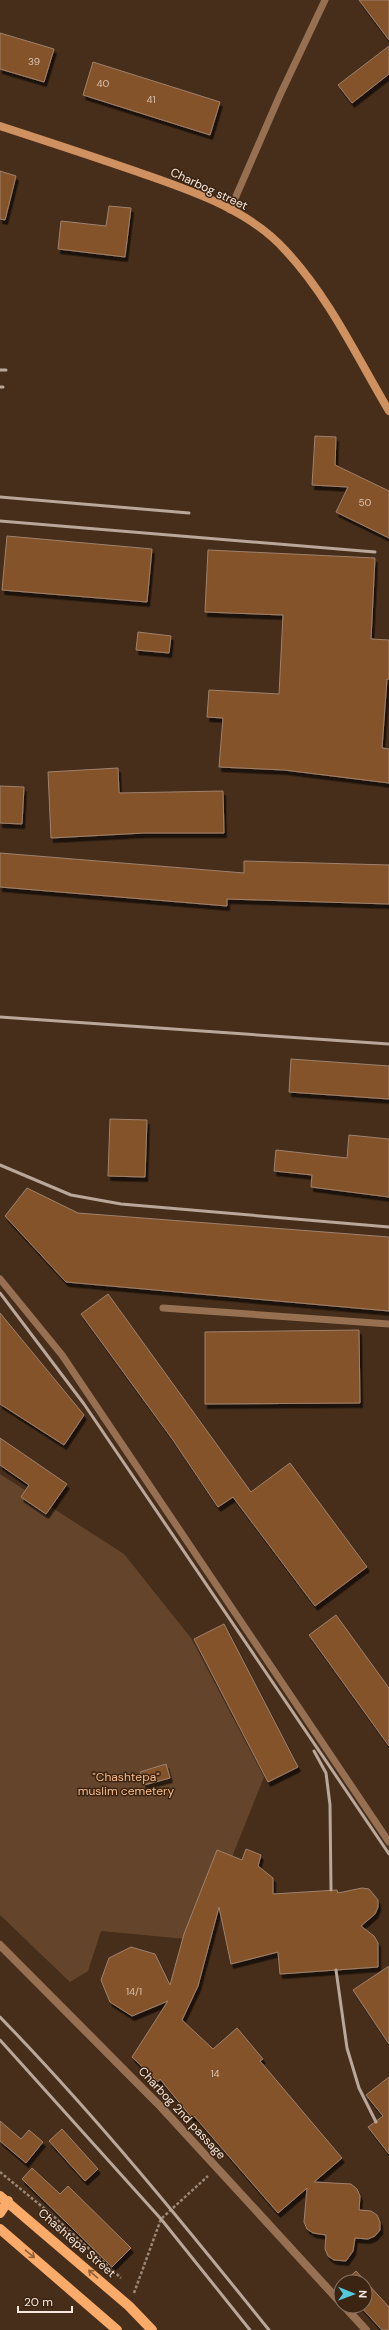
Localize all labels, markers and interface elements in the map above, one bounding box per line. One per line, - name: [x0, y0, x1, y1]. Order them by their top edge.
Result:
- house number: 39: [28, 55, 40, 68]
- house number: 40: [97, 77, 110, 90]
- house number: 41: [146, 93, 156, 106]
- street label: Charbog street: [168, 164, 251, 214]
- house number: 50: [359, 496, 372, 509]
- park label: "Chashtepa" muslim cemetery: [78, 1769, 175, 1799]
- house number: 14/1: [126, 1985, 142, 1998]
- street label: Charbog 2nd passage: [135, 2063, 229, 2163]
- house number: 14: [210, 2067, 220, 2080]
- street label: Chashtepa Street: [35, 2205, 119, 2281]
- one-way arrow: [25, 2249, 35, 2258]
- one-way arrow: [88, 2269, 98, 2279]
- north arrow: [333, 2274, 373, 2314]
- scale bar: [18, 2288, 72, 2314]
- text: N: [356, 2290, 370, 2298]
- text: 20 m: [24, 2294, 53, 2310]

